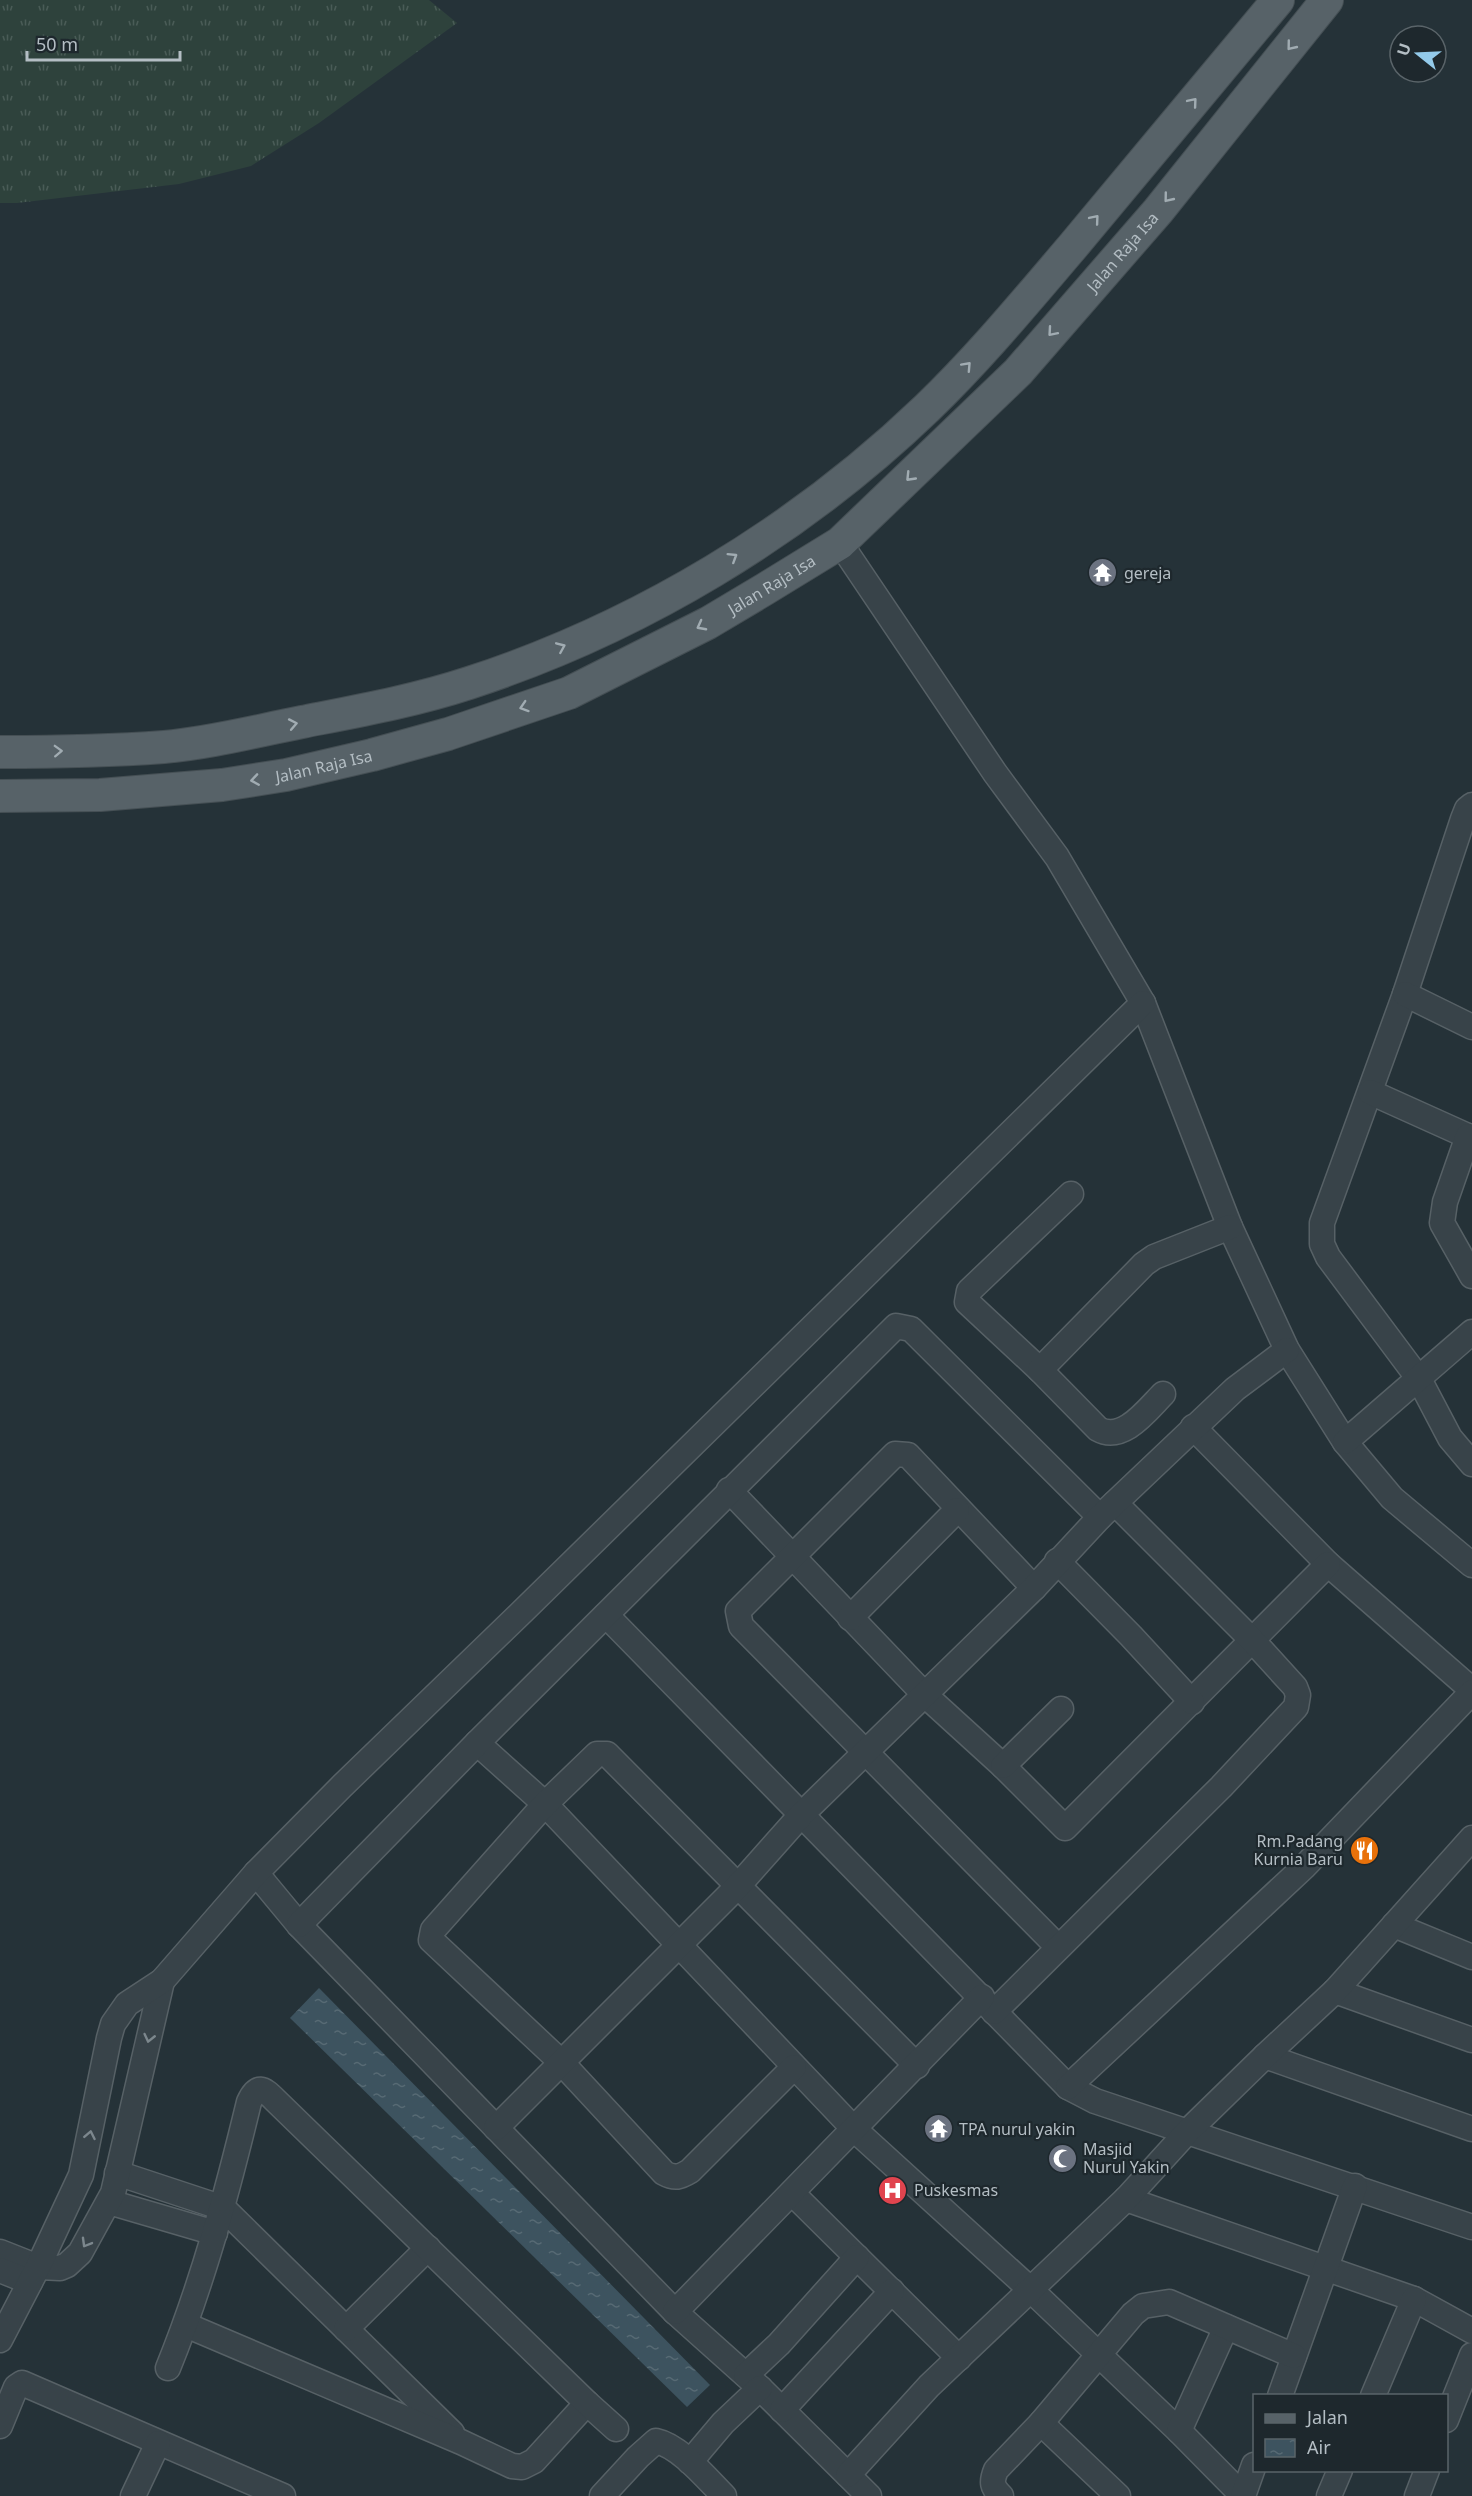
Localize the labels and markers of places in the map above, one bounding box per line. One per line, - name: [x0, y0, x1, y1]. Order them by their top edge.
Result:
- temple icon: gereja: [1087, 557, 1119, 589]
- place label: gereja: [1124, 562, 1171, 584]
- place label: Rm.Padang Kurnia Baru: [1254, 1830, 1343, 1870]
- restaurant icon: Rm.Padang Kurnia Baru: [1348, 1834, 1380, 1866]
- temple icon: TPA nurul yakin: [922, 2113, 954, 2145]
- place label: TPA nurul yakin: [959, 2118, 1075, 2140]
- place label: Masjid Nurul Yakin: [1083, 2138, 1170, 2178]
- mosque icon: Masjid Nurul Yakin: [1046, 2142, 1078, 2174]
- hospital icon: Puskesmas: [877, 2174, 909, 2206]
- place label: Puskesmas: [914, 2179, 998, 2201]

